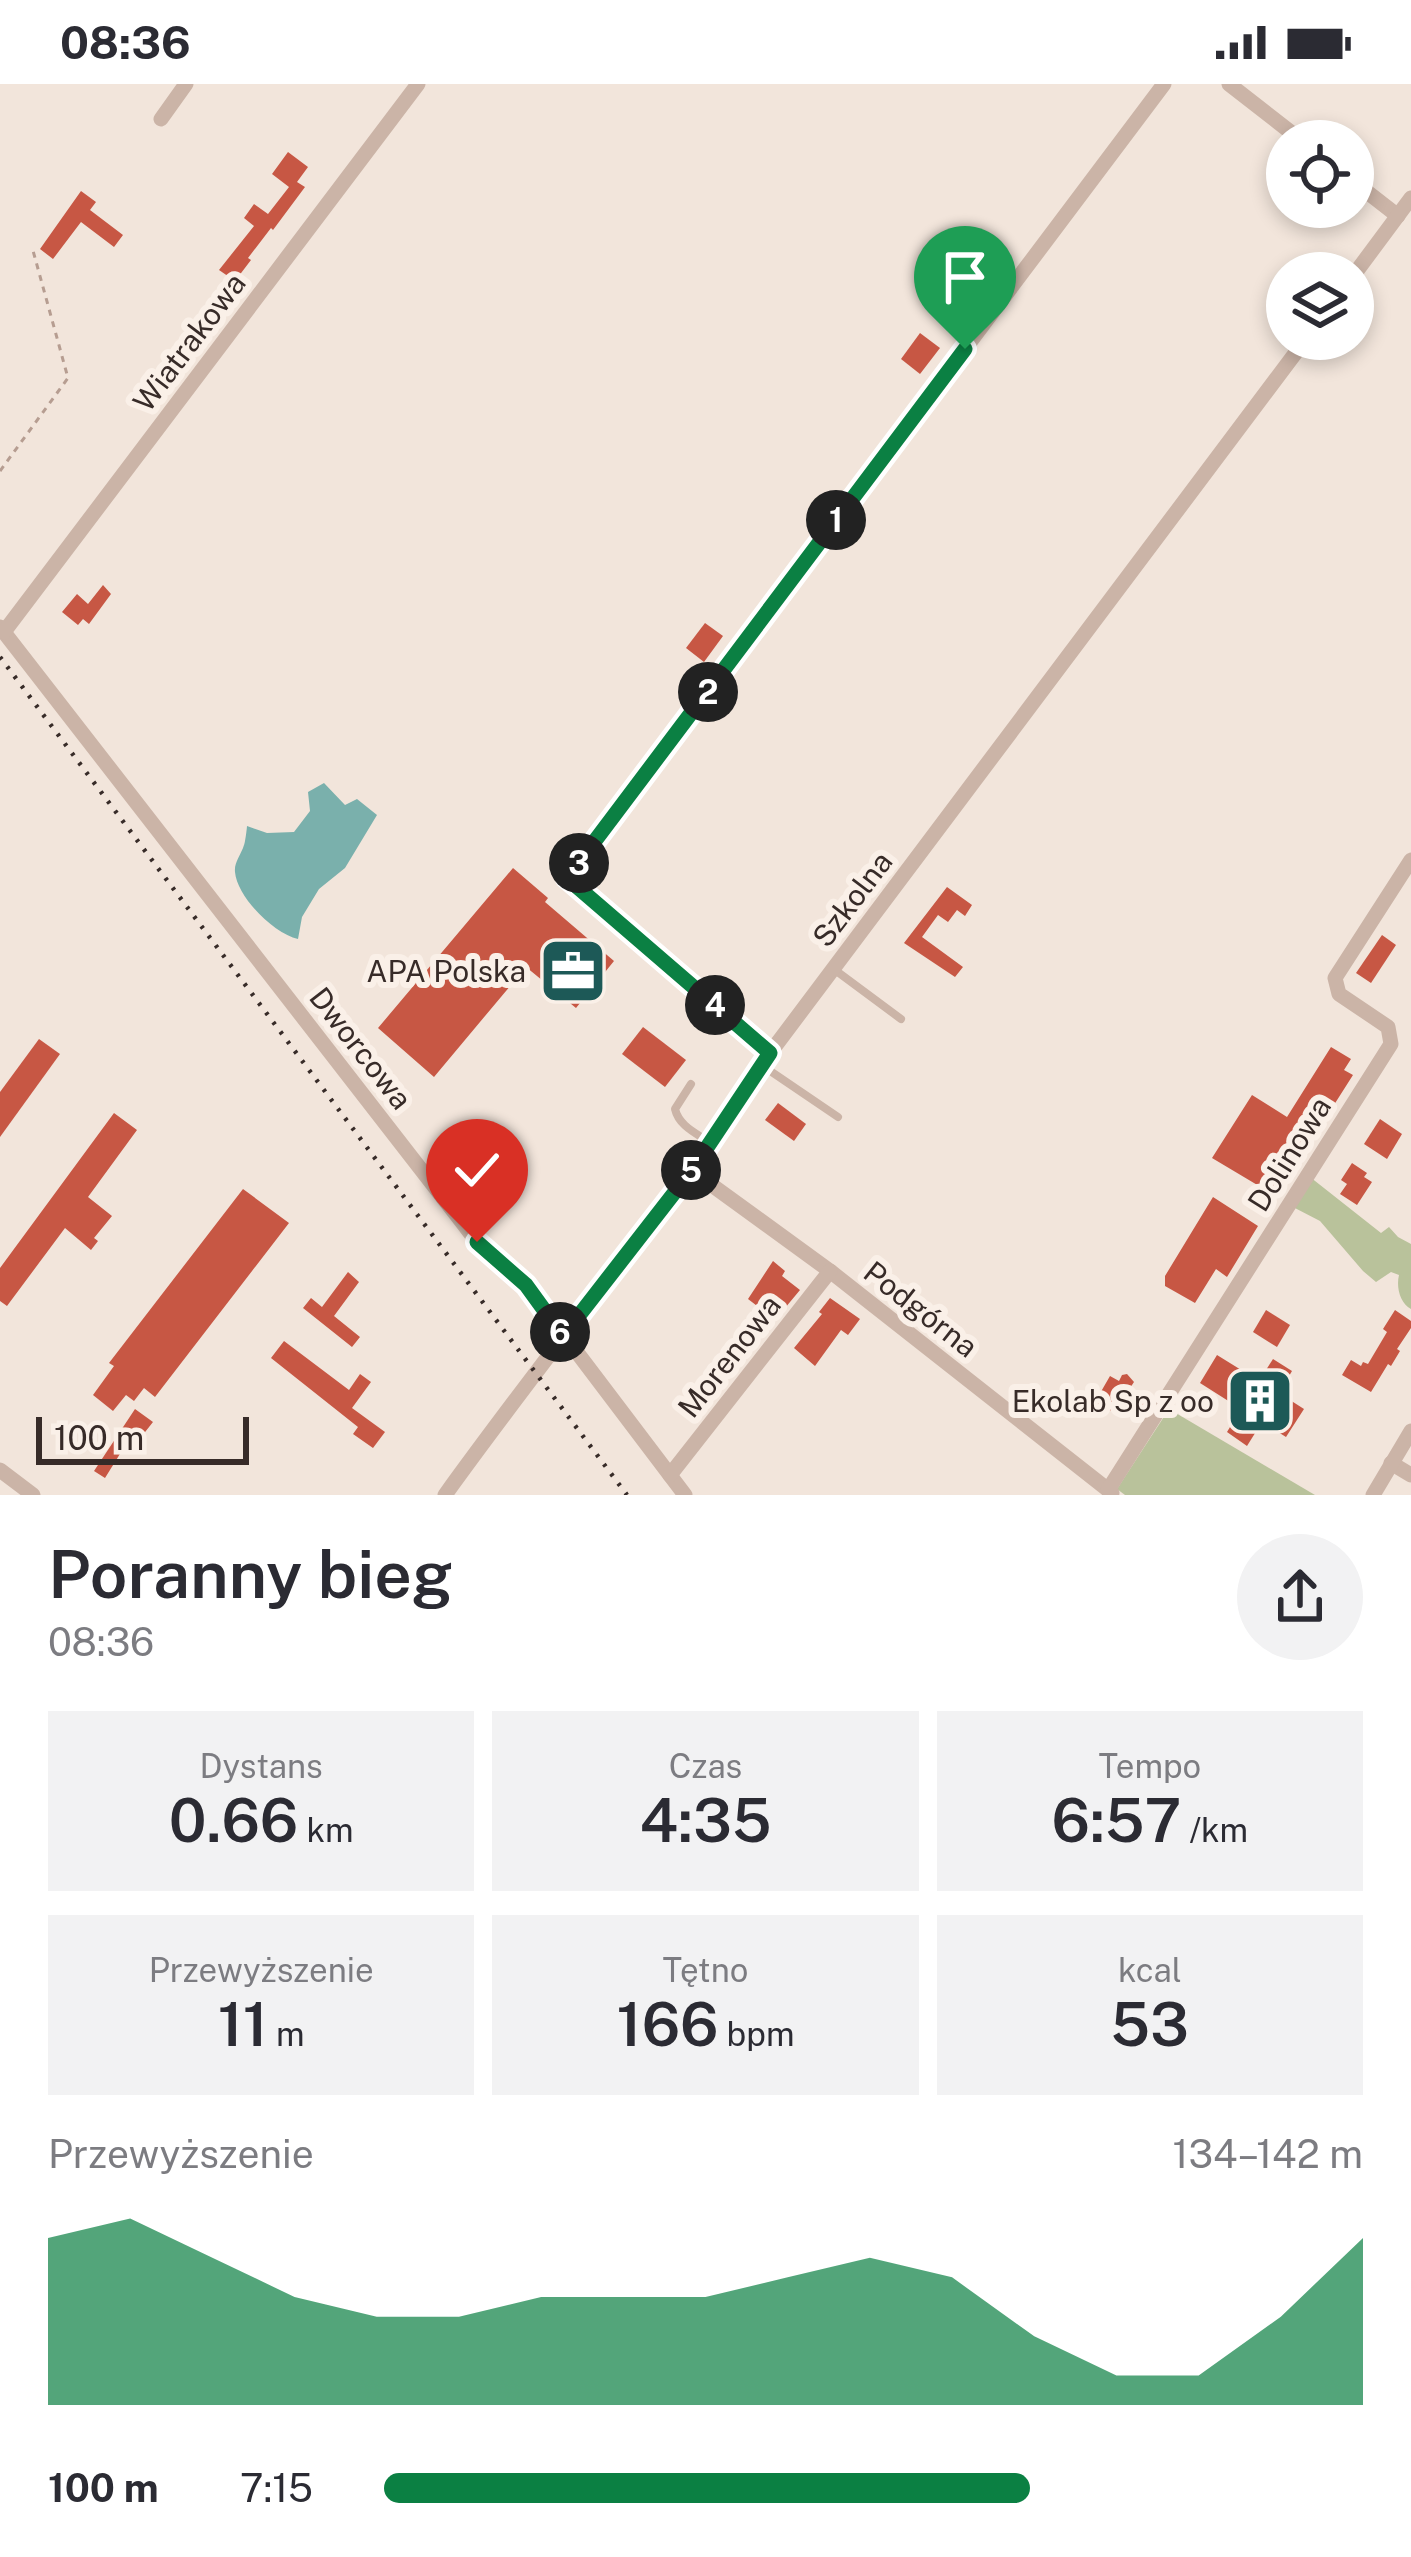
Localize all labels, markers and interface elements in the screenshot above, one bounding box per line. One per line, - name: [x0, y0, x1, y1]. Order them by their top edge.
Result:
- text: 08:36: [60, 16, 191, 69]
- map controls: [1266, 120, 1374, 360]
- button: locate: [1266, 120, 1374, 228]
- pin: [914, 226, 1016, 349]
- icon: arrive: [932, 244, 998, 310]
- button: layers: [1266, 252, 1374, 360]
- street label: Wiatrakowa: [125, 266, 253, 418]
- pin: 1: [806, 490, 866, 550]
- text: 1: [829, 501, 843, 539]
- pin: 2: [678, 662, 738, 722]
- text: 2: [698, 673, 718, 711]
- pin: 3: [549, 833, 609, 893]
- text: 3: [568, 844, 590, 882]
- street label: Szkolna: [804, 844, 900, 954]
- office icon: APA Polska: [538, 936, 608, 1006]
- place label: APA Polska: [366, 953, 526, 989]
- pin: 4: [685, 975, 745, 1035]
- street label: Dworcowa: [302, 980, 420, 1116]
- text: 4: [704, 986, 726, 1024]
- street label: Dolinowa: [1240, 1090, 1338, 1218]
- pin: [426, 1119, 528, 1242]
- icon: check: [444, 1137, 510, 1203]
- pin: 5: [661, 1140, 721, 1200]
- text: 5: [680, 1151, 702, 1189]
- street label: Podgórna: [857, 1253, 985, 1365]
- street label: Morenowa: [670, 1288, 788, 1424]
- pin: 6: [530, 1302, 590, 1362]
- text: 6: [549, 1313, 571, 1351]
- building icon: Ekolab Sp z oo: [1225, 1366, 1295, 1436]
- place label: Ekolab Sp z oo: [1012, 1383, 1214, 1419]
- scale bar: [36, 1411, 249, 1464]
- text: 100 m: [54, 1419, 144, 1457]
- button: share: [1237, 1534, 1363, 1660]
- text: Poranny bieg: [48, 1535, 453, 1613]
- text: 08:36: [48, 1619, 154, 1665]
- text: Dystans: [200, 1747, 323, 1785]
- text: Czas: [669, 1747, 742, 1785]
- text: Tempo: [1098, 1747, 1201, 1785]
- text: 0.66: [169, 1785, 298, 1856]
- text: 4:35: [639, 1785, 772, 1856]
- text: 6:57: [1052, 1785, 1181, 1856]
- text: km: [298, 1811, 354, 1849]
- text: /km: [1181, 1811, 1248, 1849]
- text: Przewyższenie: [149, 1951, 374, 1989]
- text: Tętno: [663, 1951, 748, 1989]
- text: kcal: [1118, 1951, 1182, 1989]
- text: 11: [218, 1989, 268, 2060]
- text: 166: [617, 1989, 719, 2060]
- text: 53: [1111, 1989, 1189, 2060]
- text: m: [268, 2015, 305, 2053]
- text: bpm: [719, 2015, 794, 2053]
- text: Przewyższenie: [48, 2131, 314, 2177]
- text: 134–142 m: [1173, 2131, 1363, 2177]
- text: 100 m: [48, 2465, 159, 2511]
- text: 7:15: [240, 2465, 313, 2511]

